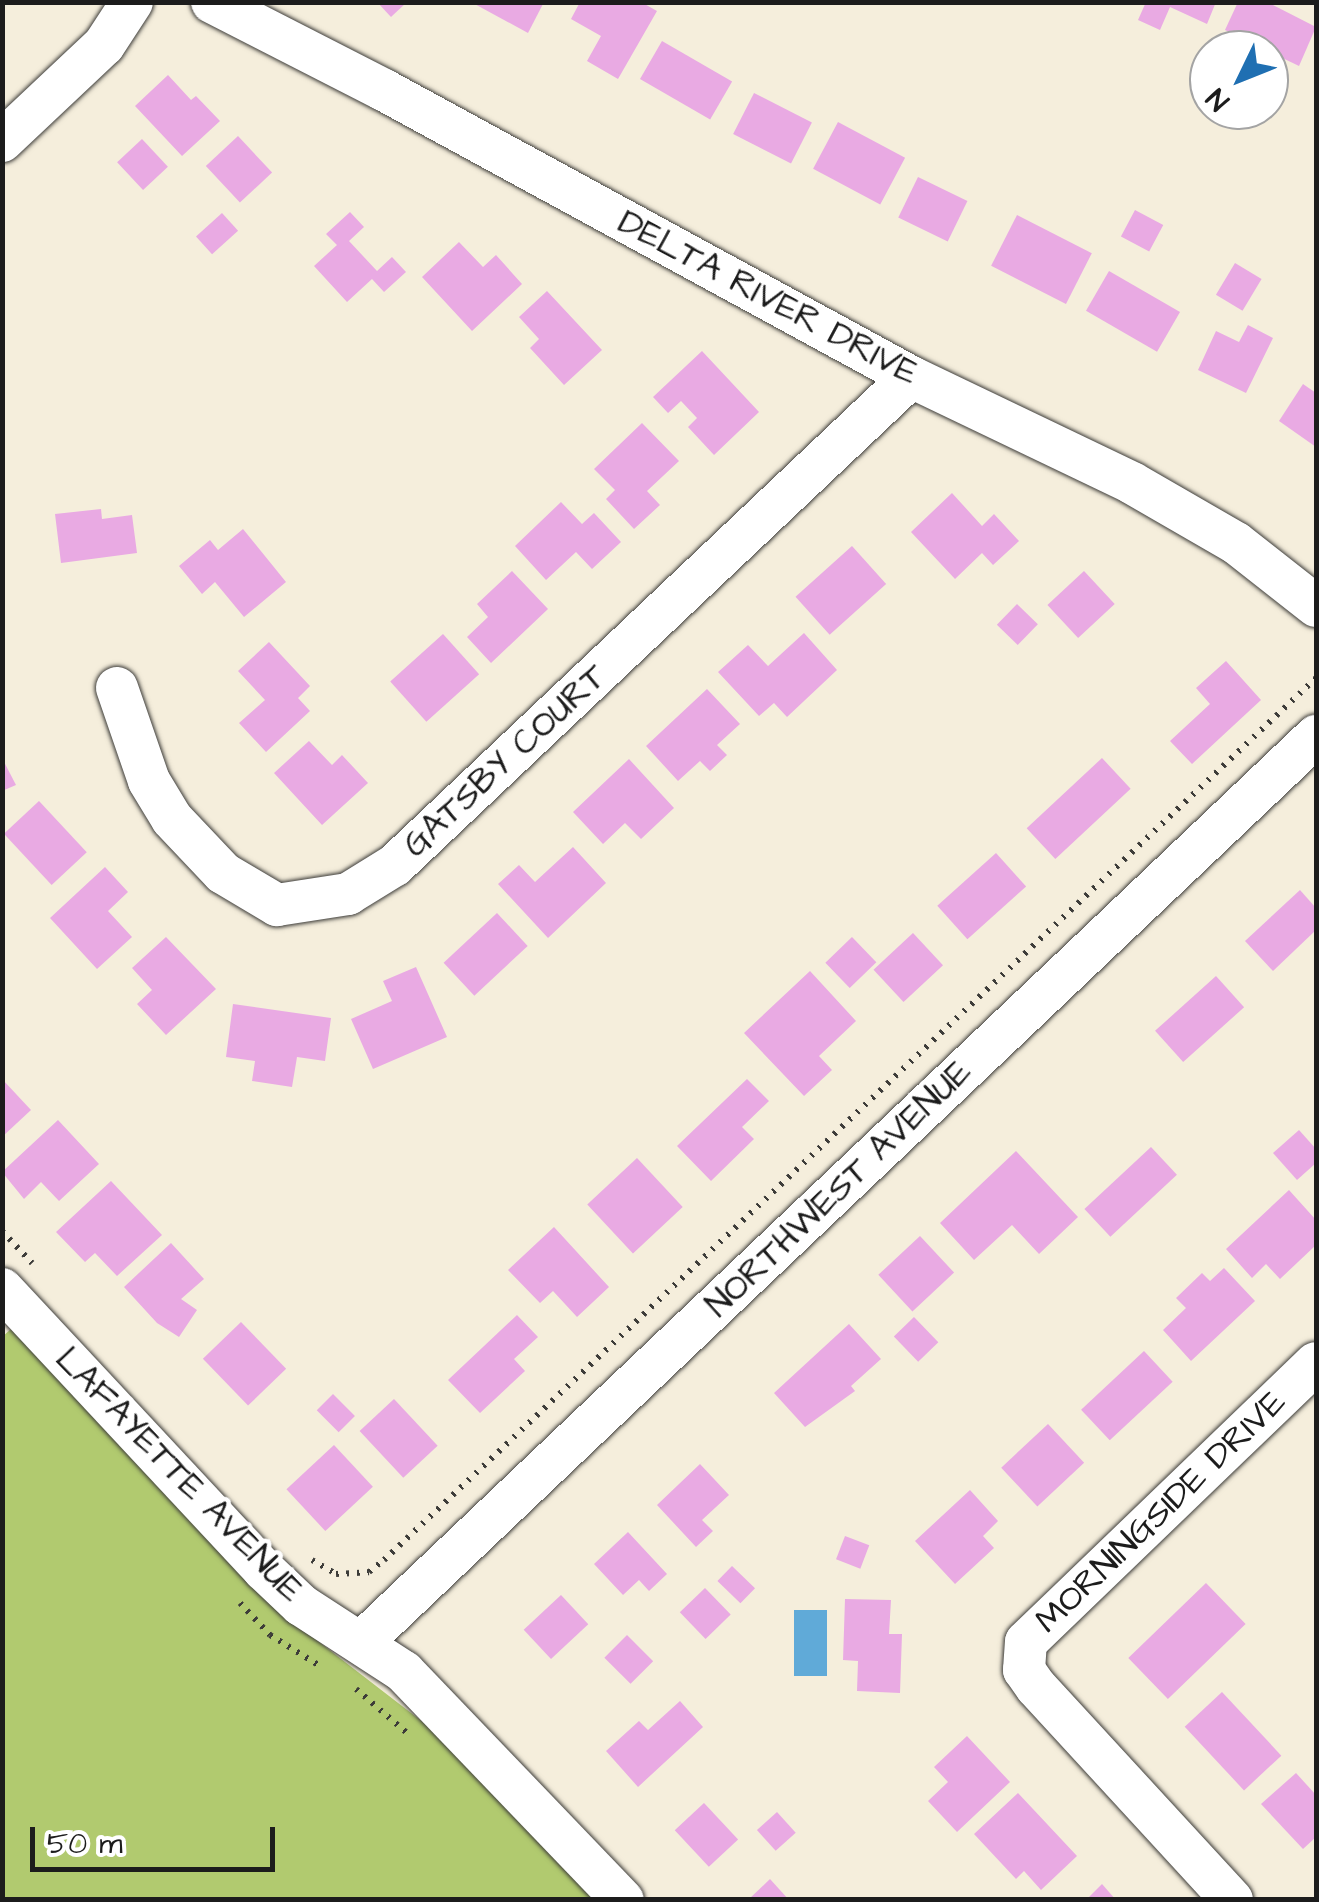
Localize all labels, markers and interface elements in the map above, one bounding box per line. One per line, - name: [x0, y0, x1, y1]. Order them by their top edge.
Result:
- north arrow: [1189, 30, 1289, 130]
- text: N: [1198, 80, 1238, 119]
- street label: DELTA RIVER DRIVE: [611, 201, 925, 395]
- street label: GATSBY COURT: [394, 656, 616, 866]
- street label: NORTHWEST AVENUE: [698, 1051, 980, 1327]
- street label: LAFAYETTE AVENUE: [46, 1339, 312, 1611]
- street label: MORNINGSIDE DRIVE: [1027, 1382, 1295, 1642]
- scale bar: [35, 1807, 280, 1869]
- text: 50 m: [47, 1823, 123, 1865]

